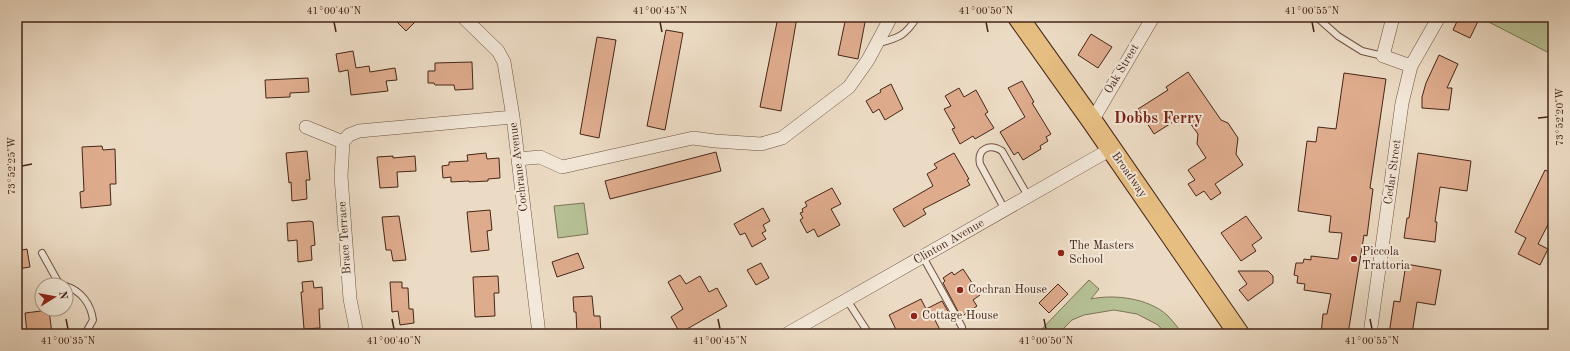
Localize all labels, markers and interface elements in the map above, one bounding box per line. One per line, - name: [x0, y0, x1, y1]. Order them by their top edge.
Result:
- text: 41°00'40"N: [307, 6, 362, 16]
- text: 41°00'45"N: [633, 6, 688, 16]
- text: 41°00'50"N: [959, 6, 1014, 16]
- text: 41°00'55"N: [1285, 6, 1340, 16]
- street label: Oak Street: [1103, 42, 1141, 96]
- text: 73°52'20"W: [1555, 88, 1565, 146]
- district label: Dobbs Ferry: [1114, 111, 1202, 127]
- street label: Cochrane Avenue: [507, 121, 530, 212]
- text: 73°52'25"W: [7, 137, 17, 195]
- street label: Cedar Street: [1382, 139, 1404, 205]
- street label: Broadway: [1109, 150, 1149, 200]
- street label: Brace Terrace: [336, 201, 354, 275]
- street label: Clinton Avenue: [912, 217, 987, 267]
- place label: The Masters School: [1069, 240, 1134, 266]
- place label: Piccola Trattoria: [1362, 246, 1410, 272]
- marker: The Masters School: [1056, 248, 1066, 258]
- marker: Piccola Trattoria: [1349, 254, 1359, 264]
- north arrow: [34, 277, 74, 317]
- place label: Cochran House: [968, 284, 1047, 296]
- marker: Cochran House: [955, 285, 965, 295]
- text: N: [56, 290, 69, 301]
- place label: Cottage House: [922, 310, 999, 322]
- marker: Cottage House: [909, 311, 919, 321]
- text: 41°00'35"N: [41, 336, 96, 346]
- text: 41°00'40"N: [367, 336, 422, 346]
- text: 41°00'45"N: [693, 336, 748, 346]
- text: 41°00'50"N: [1019, 336, 1074, 346]
- text: 41°00'55"N: [1345, 336, 1400, 346]

